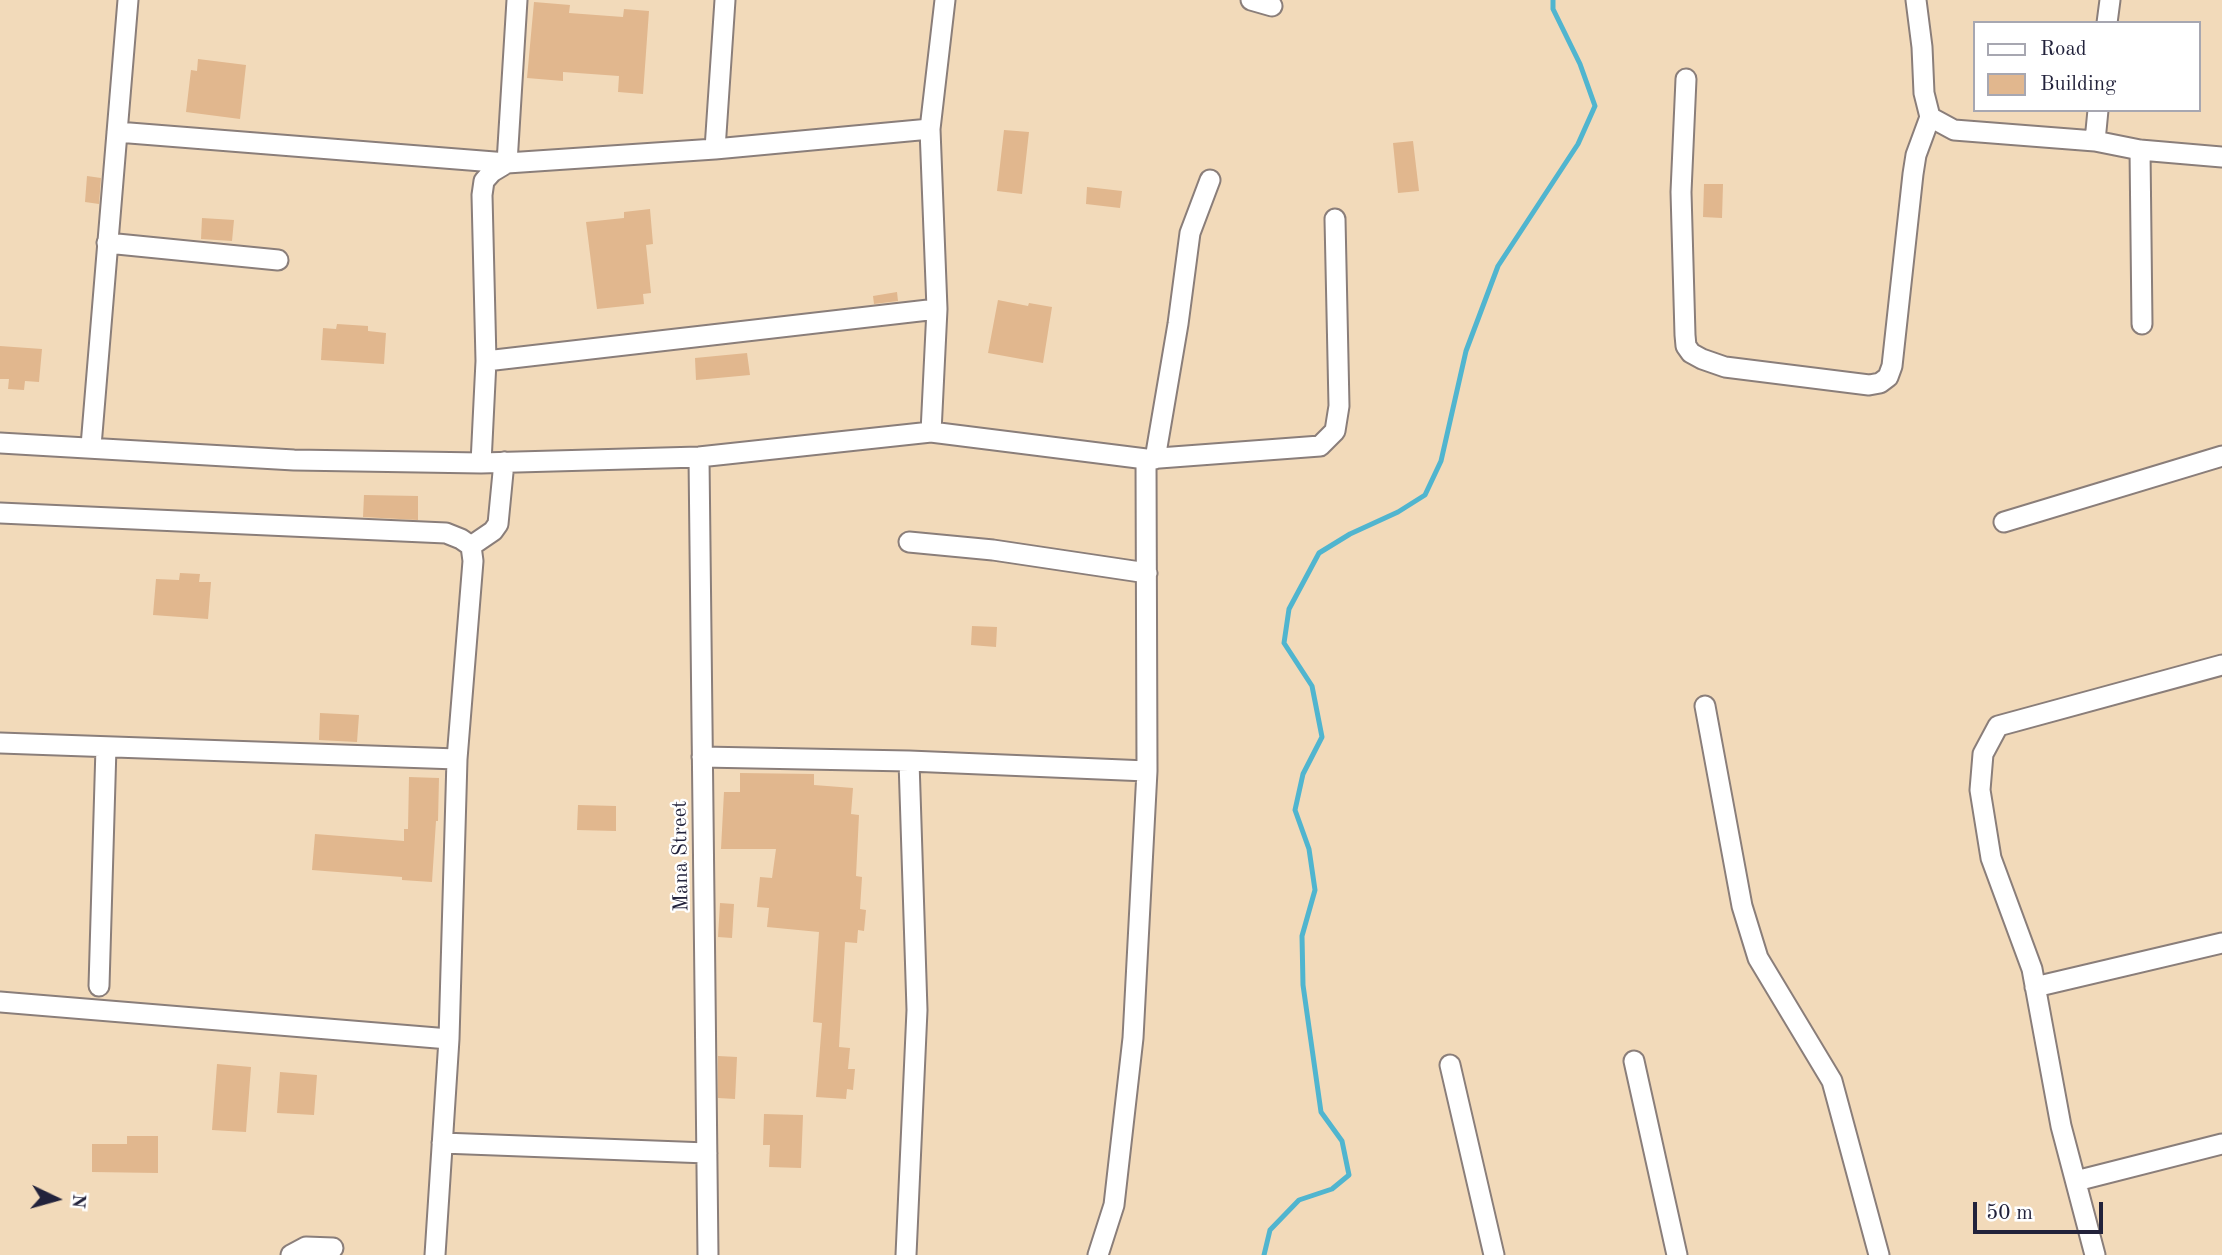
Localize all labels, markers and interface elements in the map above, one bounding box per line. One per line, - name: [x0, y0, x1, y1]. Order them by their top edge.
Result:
- legend: [1974, 21, 2201, 112]
- text: Road: [2040, 39, 2087, 60]
- text: Building: [2040, 74, 2116, 95]
- street label: Mana Street: [667, 800, 695, 912]
- north arrow: [21, 1164, 91, 1234]
- scale bar: [1977, 1188, 2106, 1232]
- text: N: [67, 1193, 88, 1209]
- text: 50 m: [1986, 1203, 2033, 1224]

